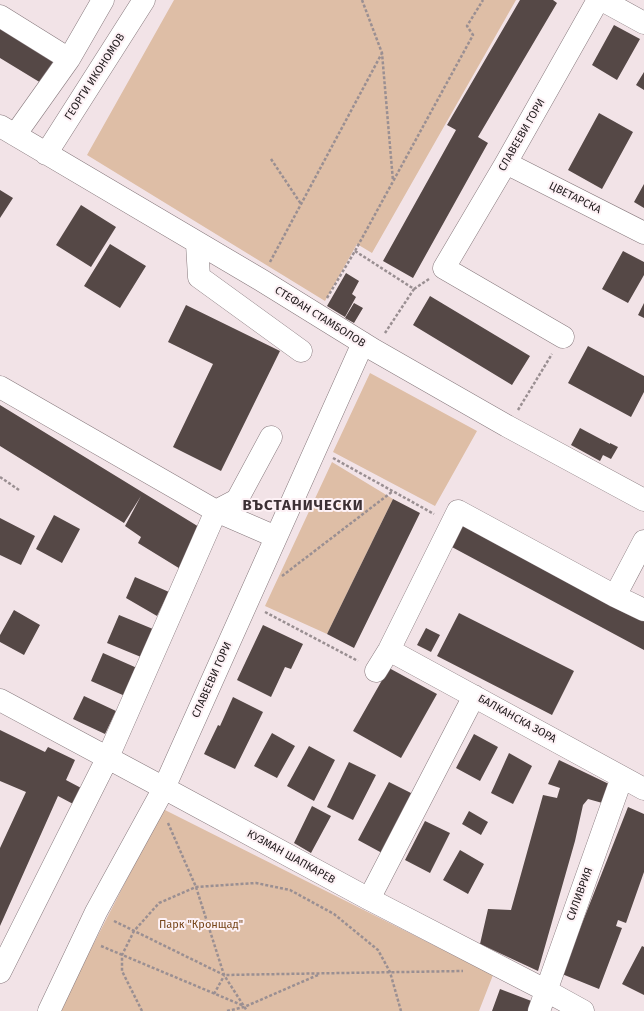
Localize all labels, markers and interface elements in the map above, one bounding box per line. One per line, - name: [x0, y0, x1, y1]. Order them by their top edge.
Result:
- street label: ГЕОРГИ ИКОНОМОВ: [62, 31, 128, 123]
- street label: СЛАВЕЕВИ ГОРИ: [496, 96, 548, 174]
- street label: ЦВЕТАРСКА: [547, 179, 603, 217]
- street label: СТЕФАН СТАМБОЛОВ: [272, 284, 368, 350]
- district label: ВЪСТАНИЧЕСКИ: [242, 497, 364, 515]
- street label: СЛАВЕЕВИ ГОРИ: [189, 640, 235, 720]
- street label: БАЛКАНСКА ЗОРА: [476, 692, 558, 746]
- street label: КУЗМАН ШАПКАРЕВ: [245, 827, 337, 887]
- street label: СИЛИВРИЯ: [564, 866, 596, 922]
- park label: Парк "Кронщад": [159, 918, 243, 932]

